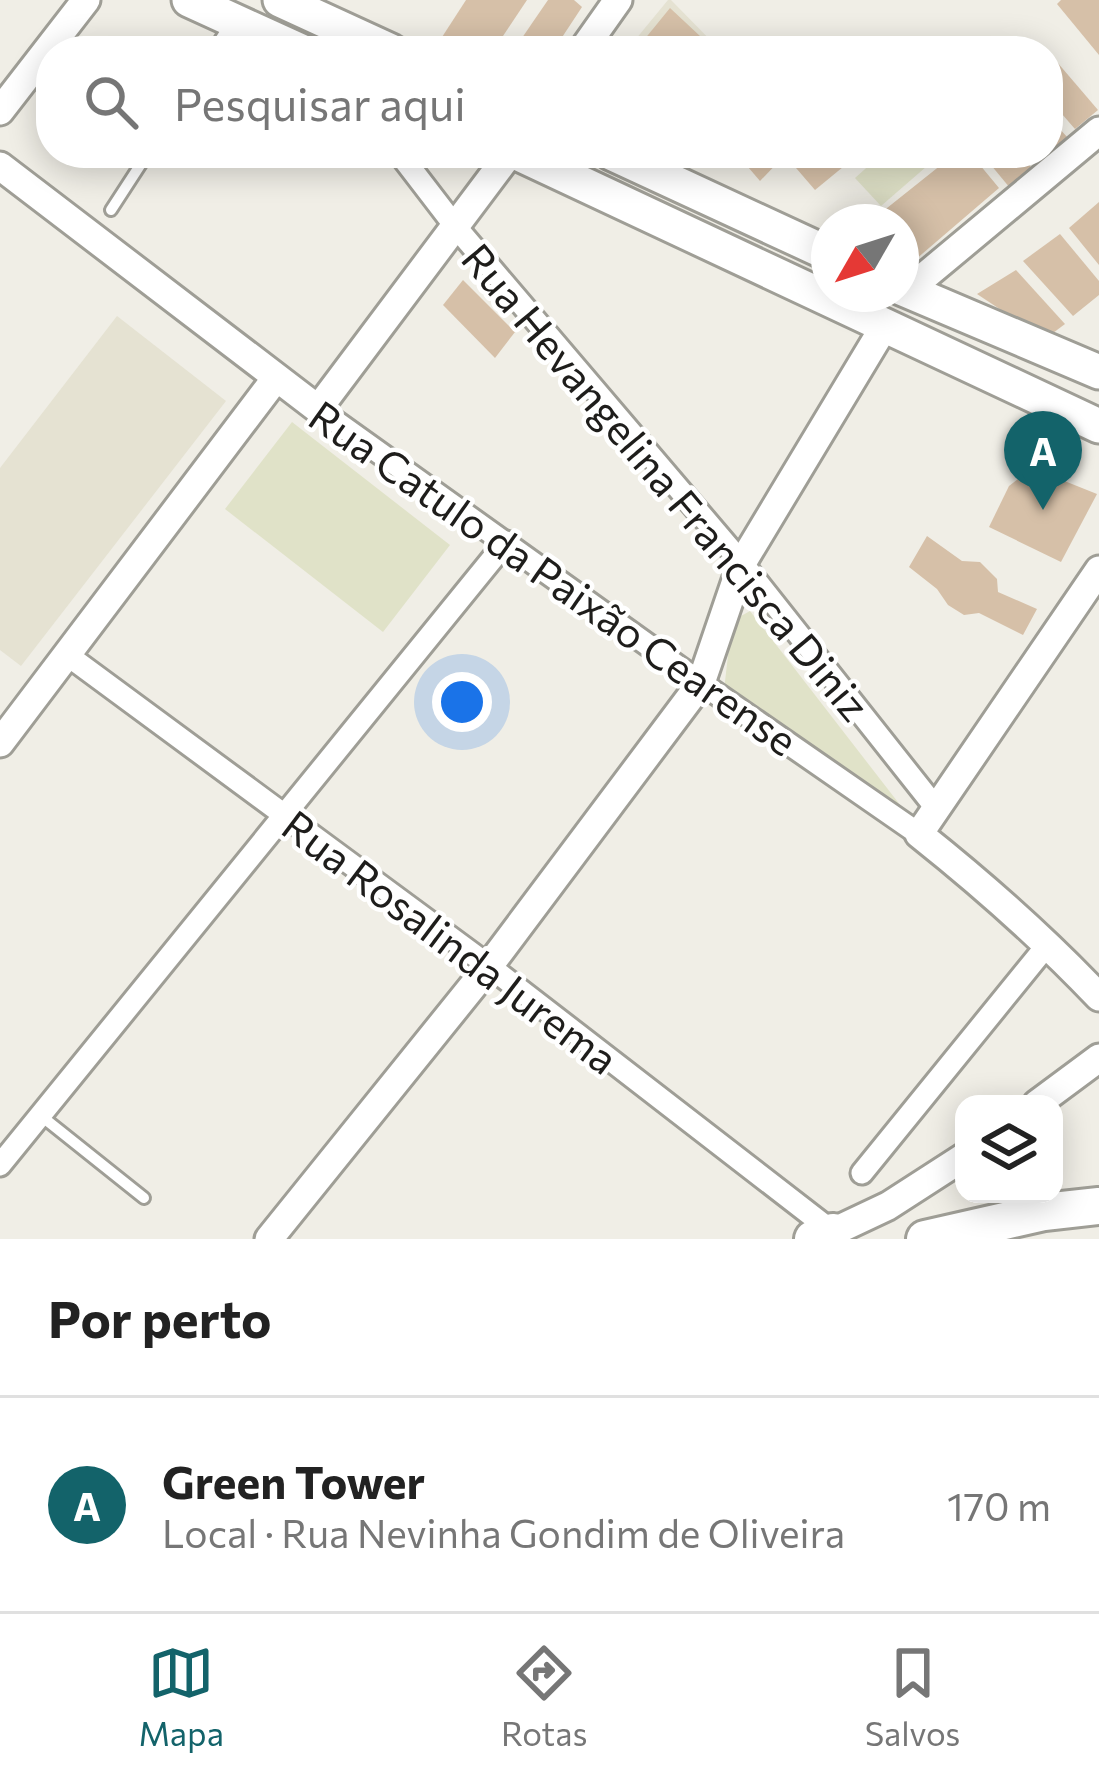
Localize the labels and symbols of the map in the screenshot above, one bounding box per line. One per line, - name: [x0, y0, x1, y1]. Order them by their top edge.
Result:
- north arrow: [811, 204, 919, 312]
- street label: Rua Hevangelina Francisca Diniz: [452, 232, 882, 730]
- street label: Rua Catulo da Paixão Cearense: [300, 388, 808, 766]
- pin: A: [1004, 411, 1082, 510]
- your location: [432, 672, 492, 732]
- street label: Rua Rosalinda Jurema: [273, 798, 629, 1084]

